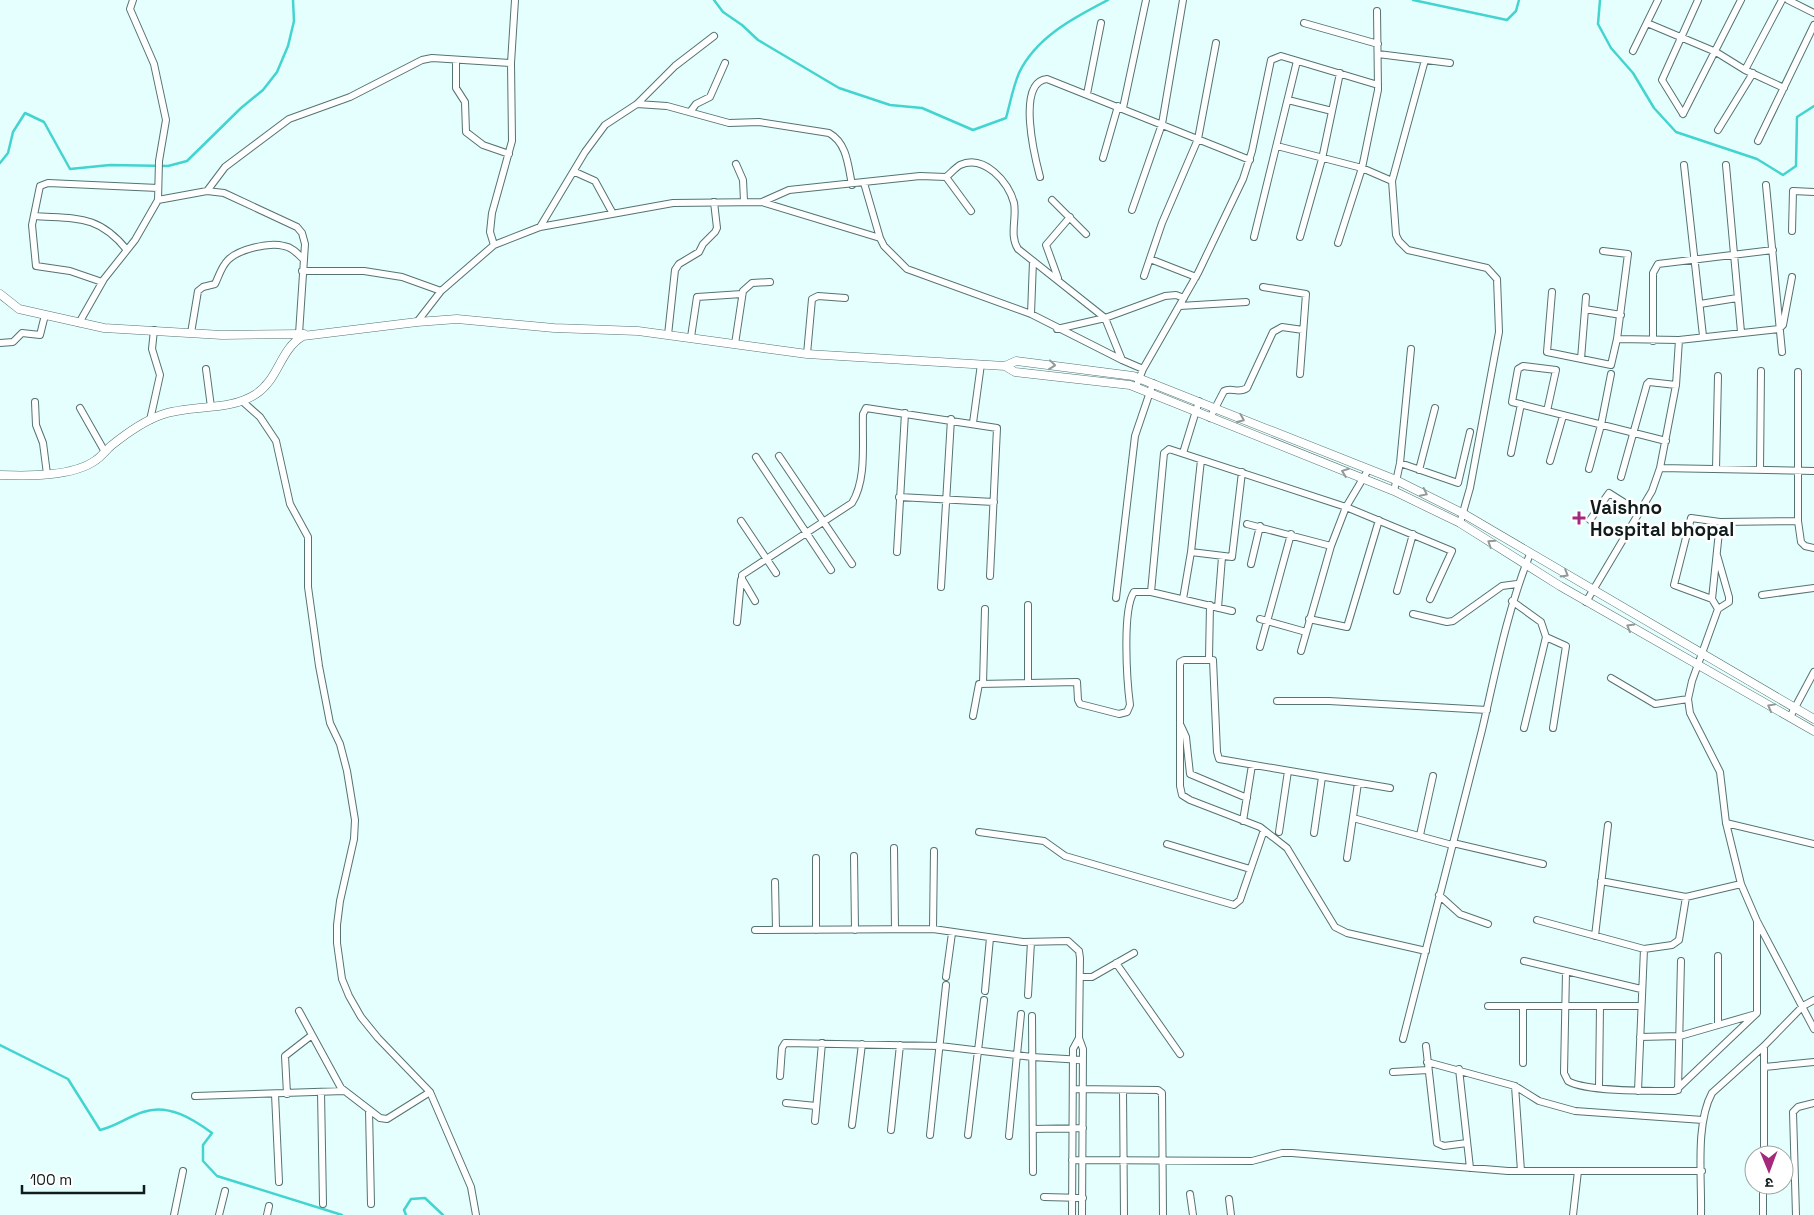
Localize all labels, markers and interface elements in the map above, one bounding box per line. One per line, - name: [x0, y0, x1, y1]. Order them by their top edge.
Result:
- one-way arrow: [1049, 359, 1057, 370]
- one-way arrow: [1236, 413, 1245, 423]
- one-way arrow: [1341, 468, 1350, 478]
- one-way arrow: [1418, 487, 1427, 497]
- place label: Vaishno Hospital bhopal: [1590, 495, 1734, 542]
- marker: Vaishno Hospital bhopal: [1572, 511, 1586, 525]
- one-way arrow: [1487, 540, 1496, 550]
- one-way arrow: [1559, 567, 1568, 577]
- one-way arrow: [1627, 623, 1636, 633]
- one-way arrow: [1768, 704, 1777, 714]
- north arrow: [1744, 1145, 1794, 1195]
- scale bar: [22, 1162, 145, 1194]
- text: 100 m: [30, 1170, 72, 1189]
- text: उ: [1764, 1174, 1773, 1192]

